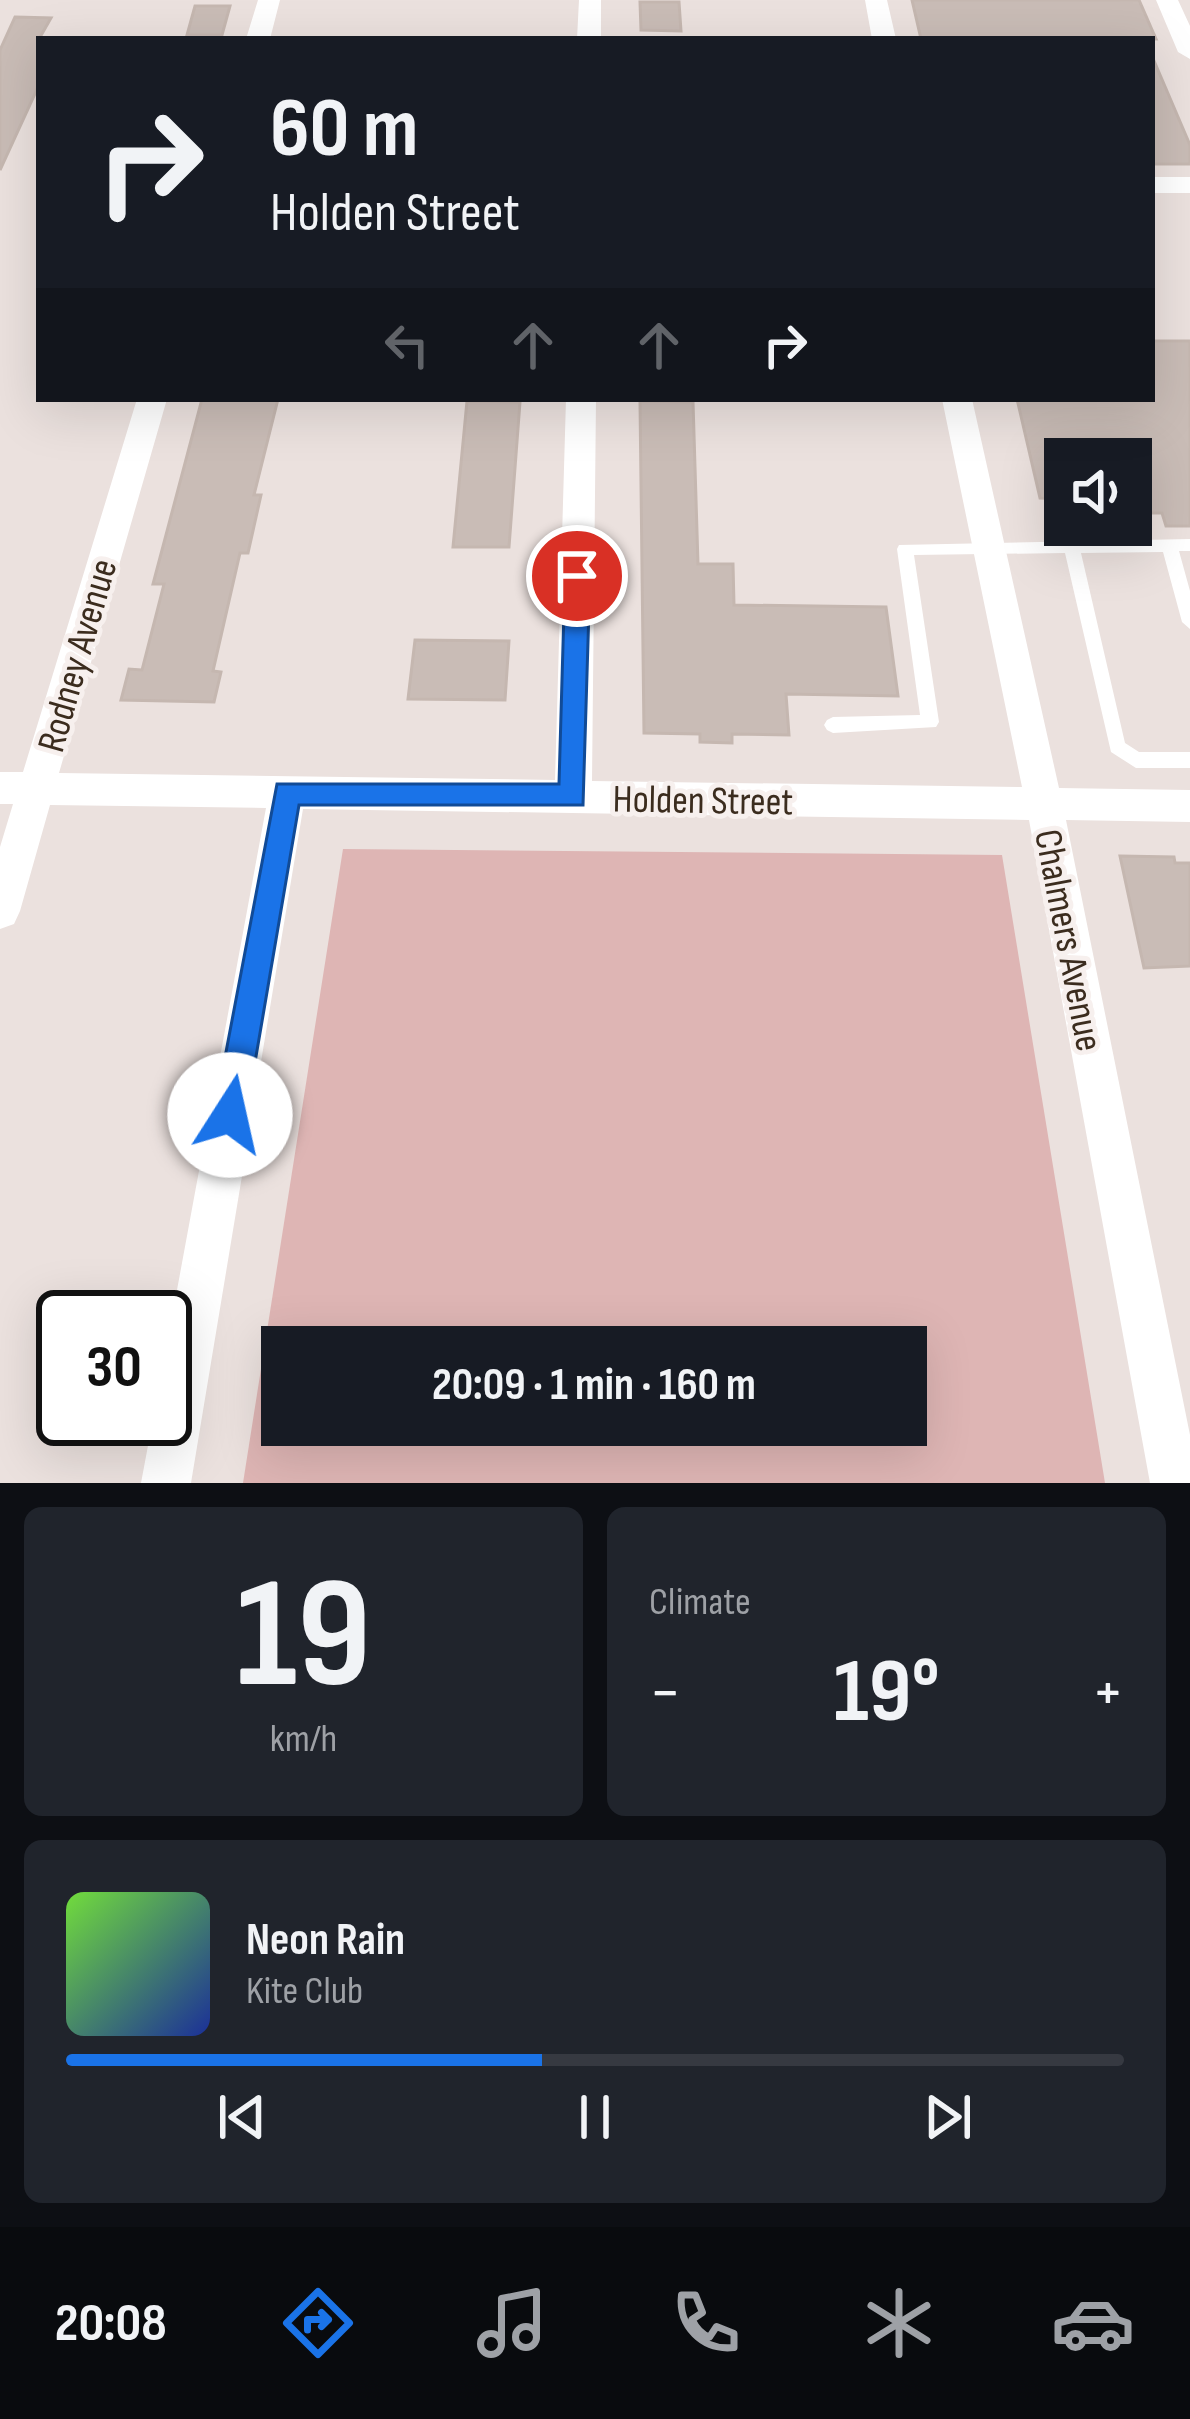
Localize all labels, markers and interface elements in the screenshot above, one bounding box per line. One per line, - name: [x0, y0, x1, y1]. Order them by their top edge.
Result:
- text: 60 m: [270, 79, 418, 180]
- icon: right: [72, 84, 228, 240]
- text: Holden Street: [270, 181, 520, 246]
- icon: left: [374, 312, 440, 378]
- icon: ahead: [500, 312, 566, 378]
- icon: ahead: [626, 312, 692, 378]
- icon: right: [752, 312, 818, 378]
- map controls: [1044, 438, 1152, 546]
- button: sound: [1044, 438, 1152, 546]
- pin: [526, 525, 628, 627]
- icon: arrive: [544, 543, 610, 609]
- street label: Rodney Avenue: [28, 554, 128, 758]
- street label: Holden Street: [612, 776, 794, 827]
- street label: Chalmers Avenue: [1023, 826, 1112, 1055]
- position arrow: [167, 1052, 293, 1178]
- speed limit sign: 30: [36, 1290, 192, 1446]
- text: 20:09 · 1 min · 160 m: [432, 1358, 756, 1413]
- text: 19: [236, 1544, 371, 1731]
- text: Climate: [649, 1579, 751, 1626]
- text: 19°: [833, 1639, 940, 1747]
- text: −: [649, 1654, 681, 1733]
- text: +: [1092, 1654, 1124, 1733]
- text: km/h: [270, 1716, 337, 1763]
- text: Neon Rain: [246, 1913, 405, 1968]
- text: Kite Club: [246, 1968, 363, 2015]
- icon: previous: [209, 2084, 275, 2150]
- icon: pause: [562, 2084, 628, 2150]
- icon: next: [915, 2084, 981, 2150]
- icon: directions: [276, 2281, 360, 2365]
- icon: music: [470, 2281, 554, 2365]
- icon: phone: [664, 2281, 748, 2365]
- icon: climate: [857, 2281, 941, 2365]
- icon: car: [1051, 2281, 1135, 2365]
- text: 20:08: [55, 2291, 167, 2356]

